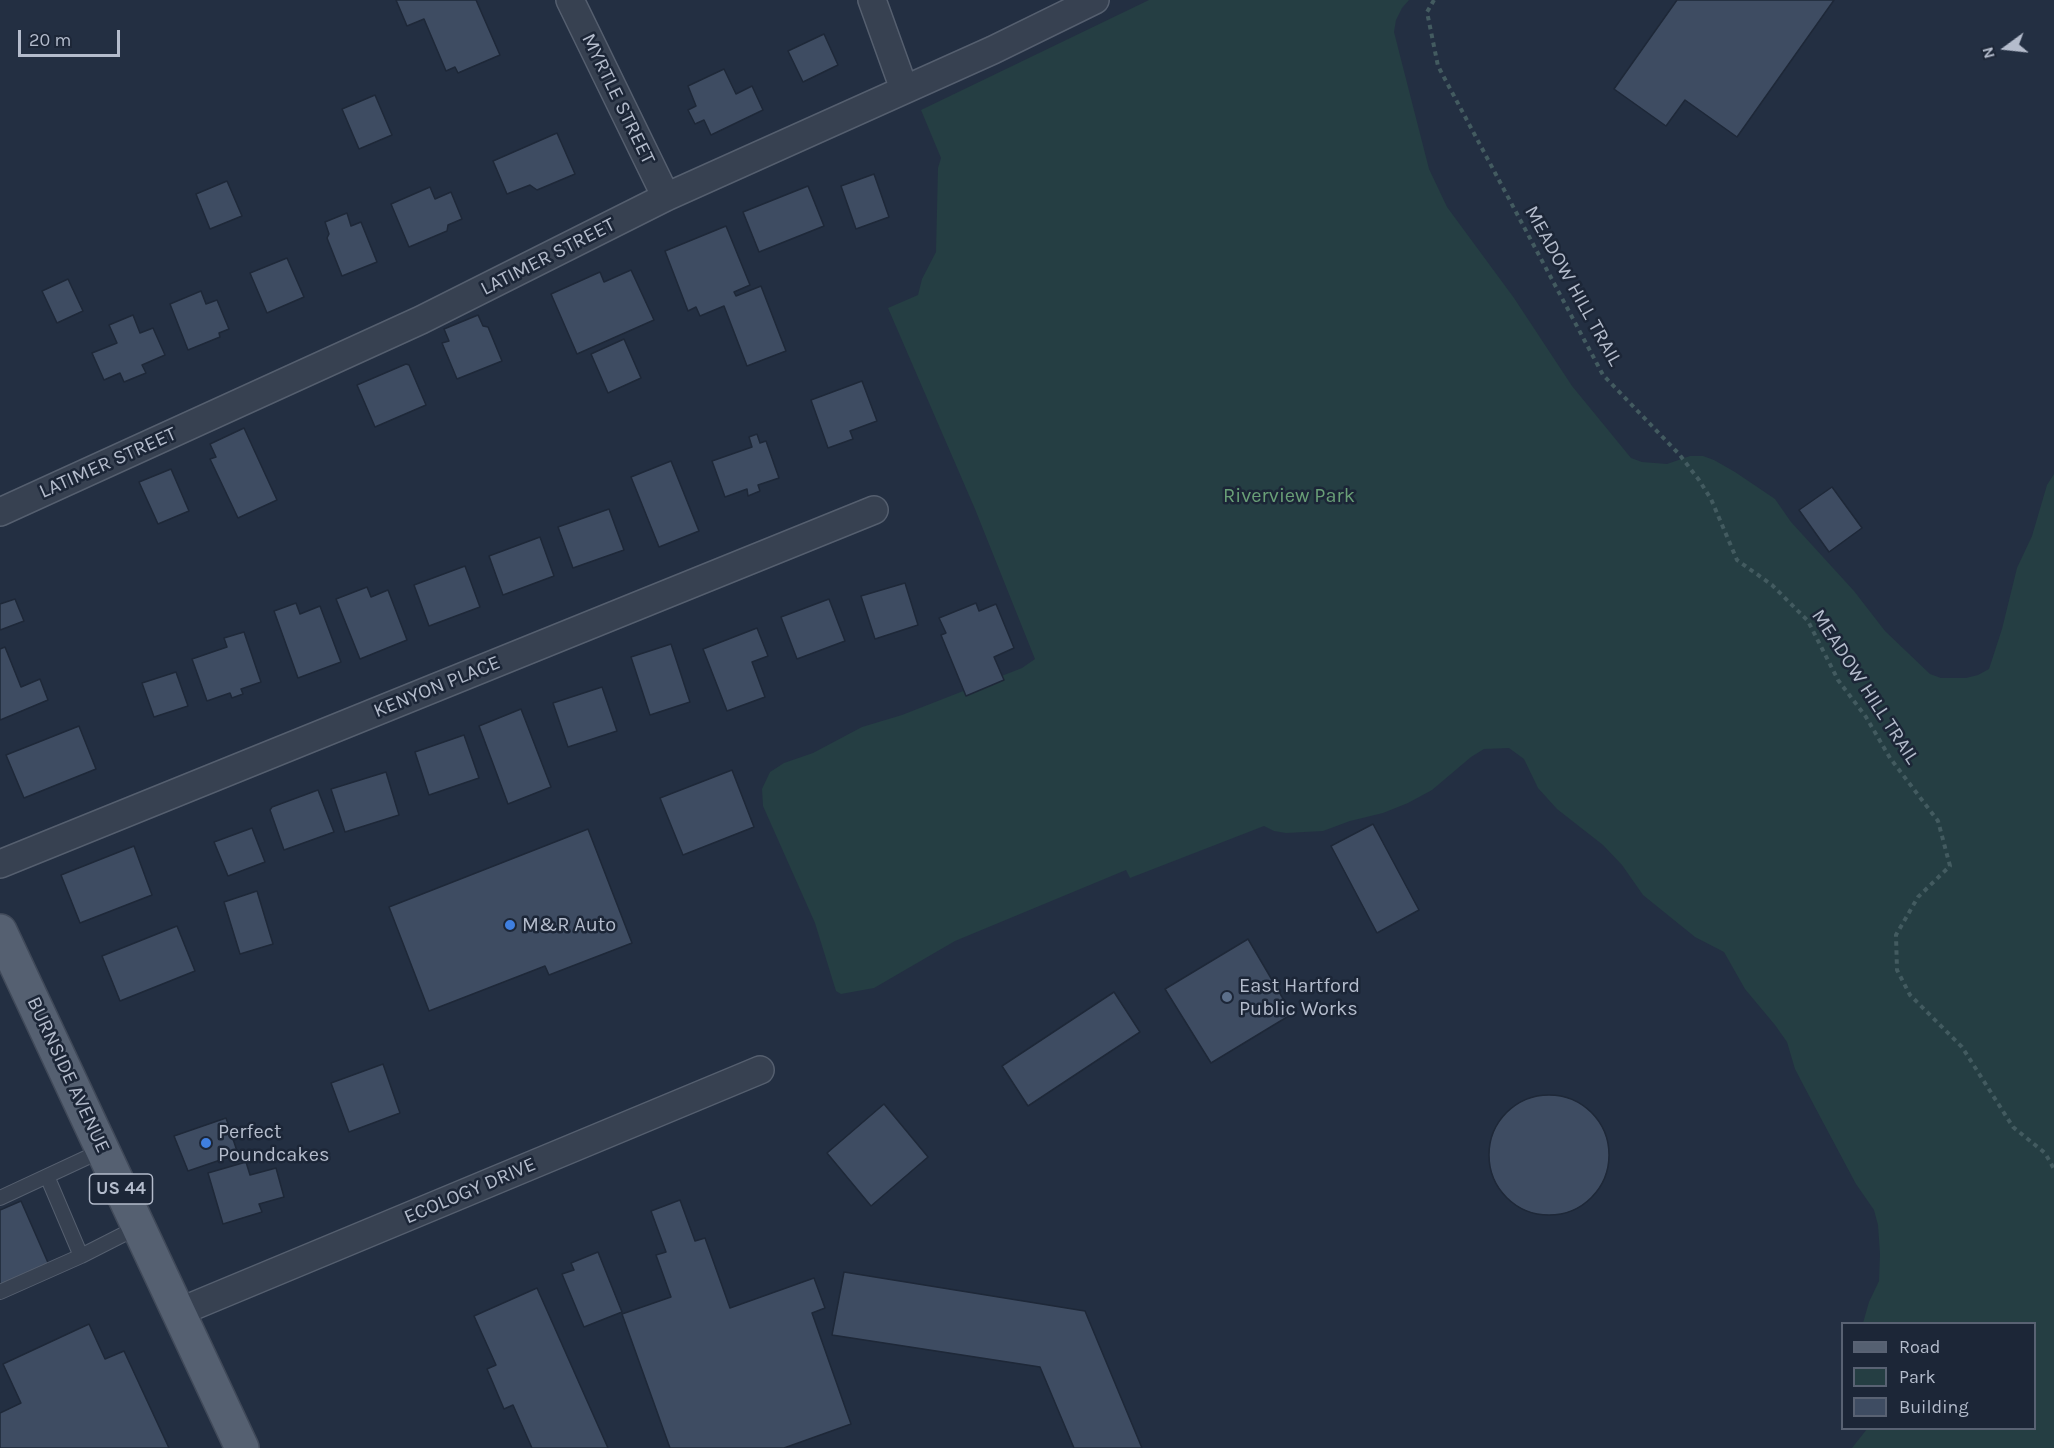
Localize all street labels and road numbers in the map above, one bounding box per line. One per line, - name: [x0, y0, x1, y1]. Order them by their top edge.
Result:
- street label: MYRTLE STREET: [576, 30, 660, 168]
- street label: MEADOW HILL TRAIL: [1519, 202, 1627, 370]
- street label: LATIMER STREET: [477, 213, 619, 301]
- street label: LATIMER STREET: [36, 422, 180, 504]
- street label: MEADOW HILL TRAIL: [1806, 605, 1924, 769]
- street label: KENYON PLACE: [370, 651, 504, 723]
- street label: BURNSIDE AVENUE: [21, 993, 115, 1157]
- street label: ECOLOGY DRIVE: [401, 1152, 539, 1230]
- road number: US 44: [90, 1174, 152, 1204]

